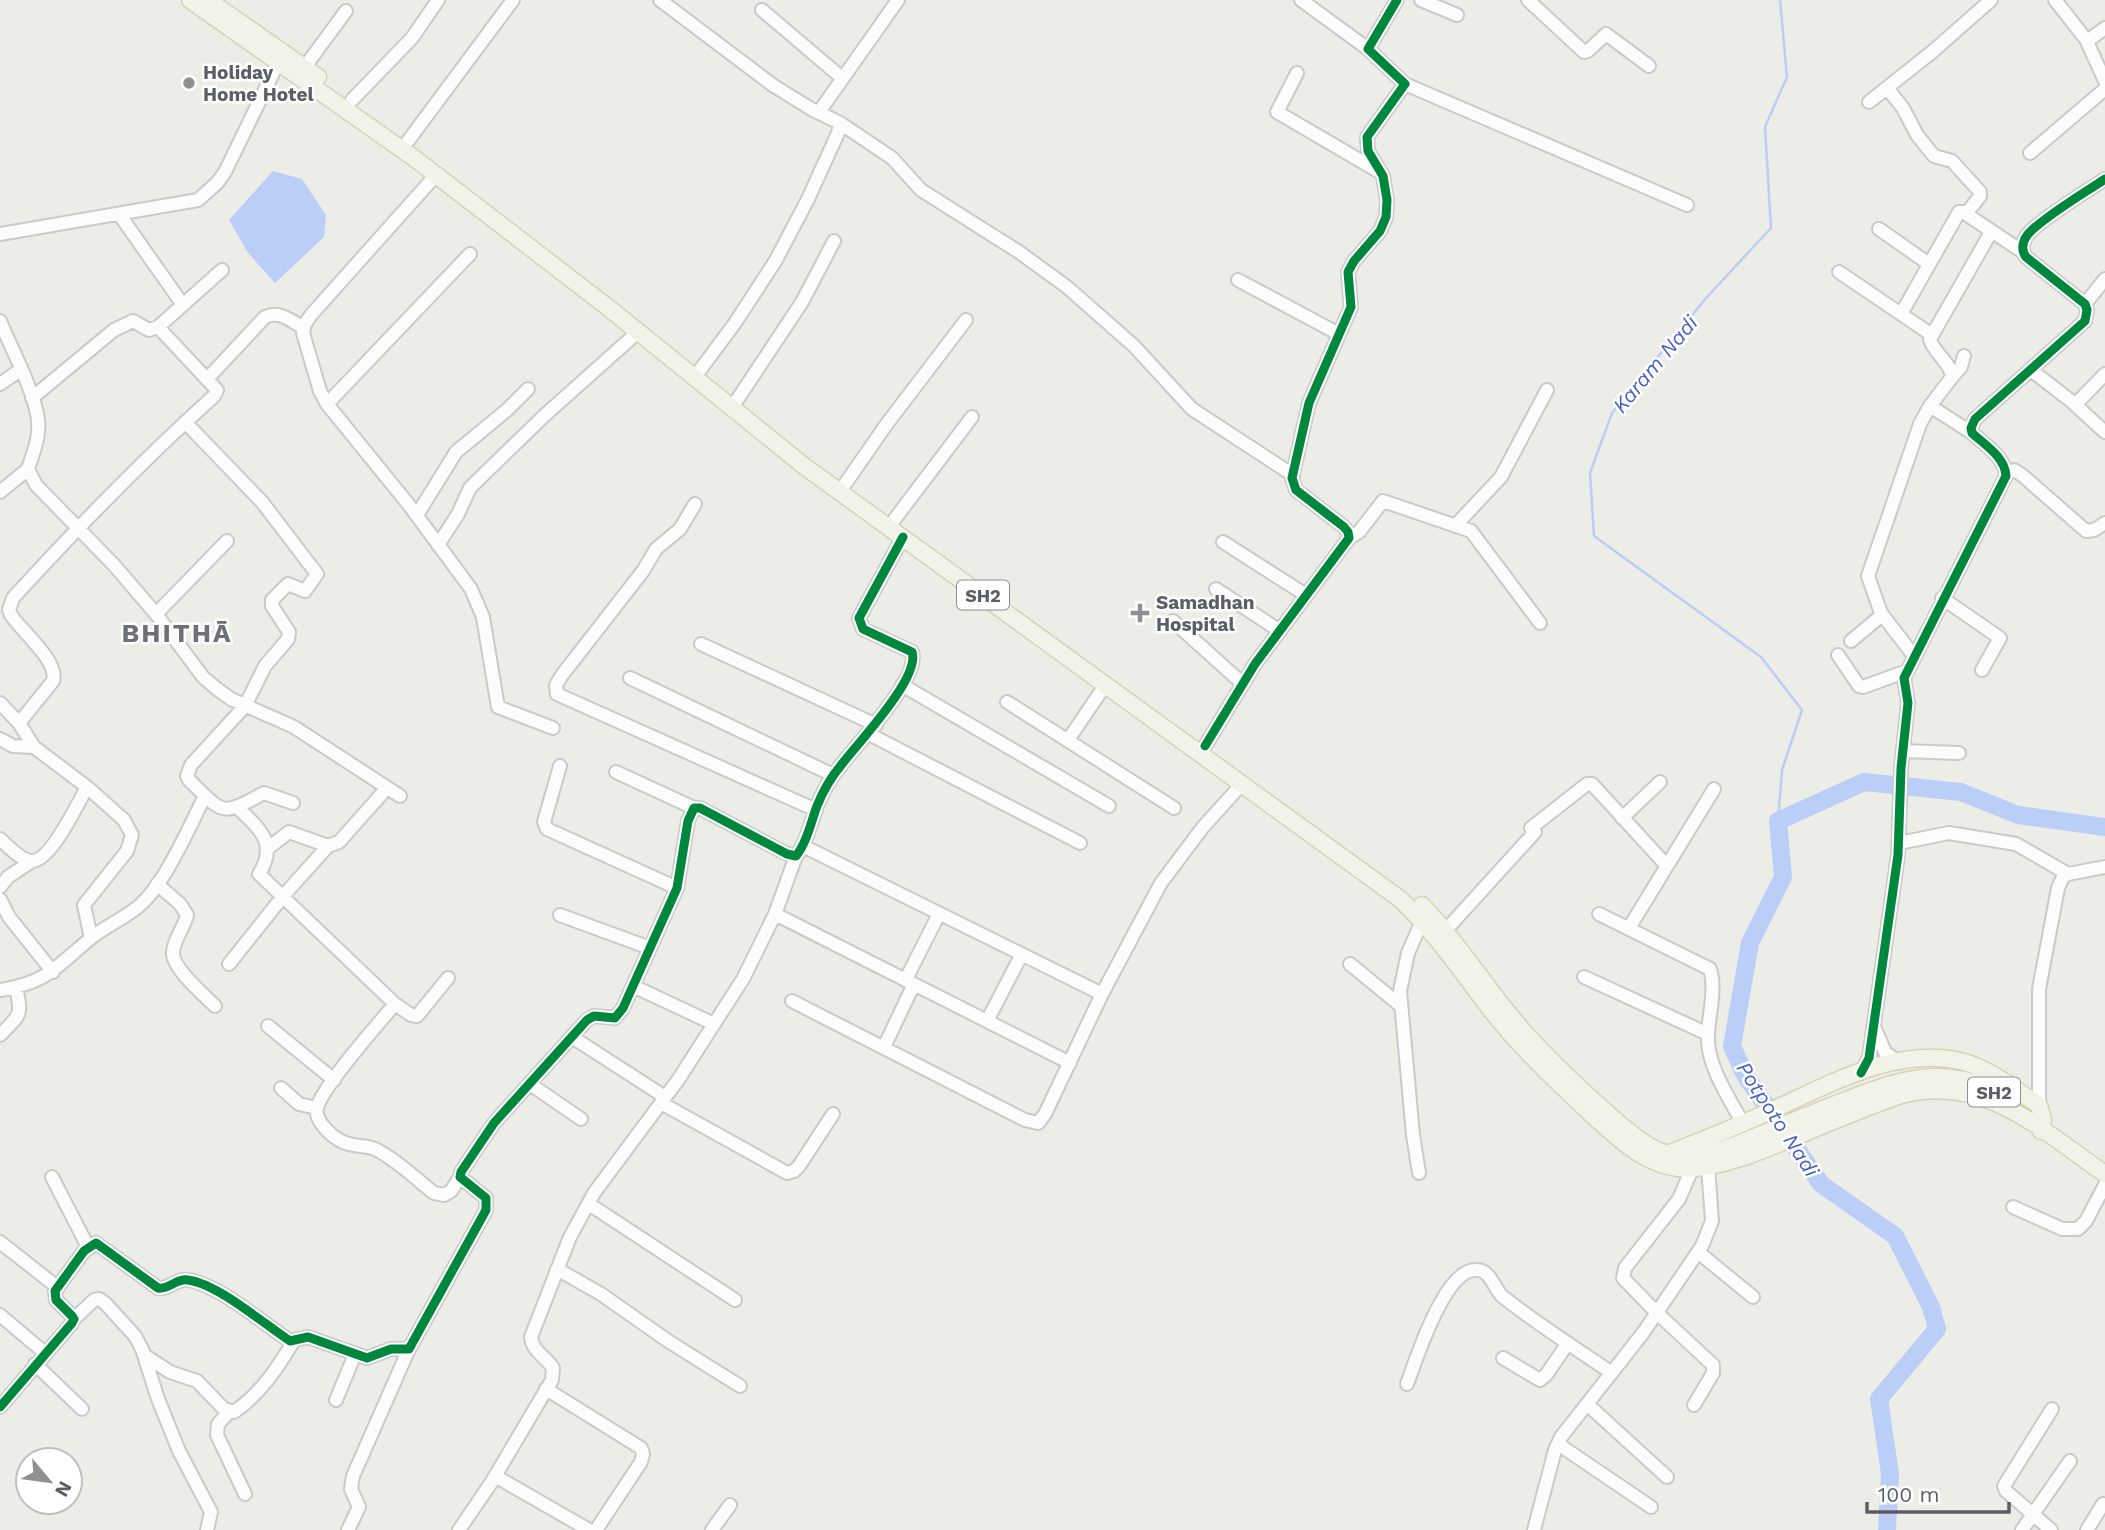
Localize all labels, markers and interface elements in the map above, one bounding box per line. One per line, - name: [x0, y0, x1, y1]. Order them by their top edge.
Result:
- place label: Holiday Home Hotel: [203, 61, 314, 106]
- marker: Holiday Home Hotel: [181, 75, 197, 91]
- water label: Karam Nadi: [1607, 310, 1703, 418]
- road number: SH2: [957, 580, 1009, 610]
- place label: Samadhan Hospital: [1156, 591, 1254, 636]
- marker: Samadhan Hospital: [1130, 603, 1150, 623]
- district label: BHITHĀ: [121, 618, 233, 648]
- water label: Potpoto Nadi: [1731, 1057, 1825, 1182]
- road number: SH2: [1968, 1078, 2020, 1106]
- north arrow: [14, 1446, 84, 1516]
- scale bar: [1867, 1470, 2009, 1514]
- text: N: [50, 1477, 77, 1501]
- text: 100 m: [1878, 1482, 1940, 1507]

